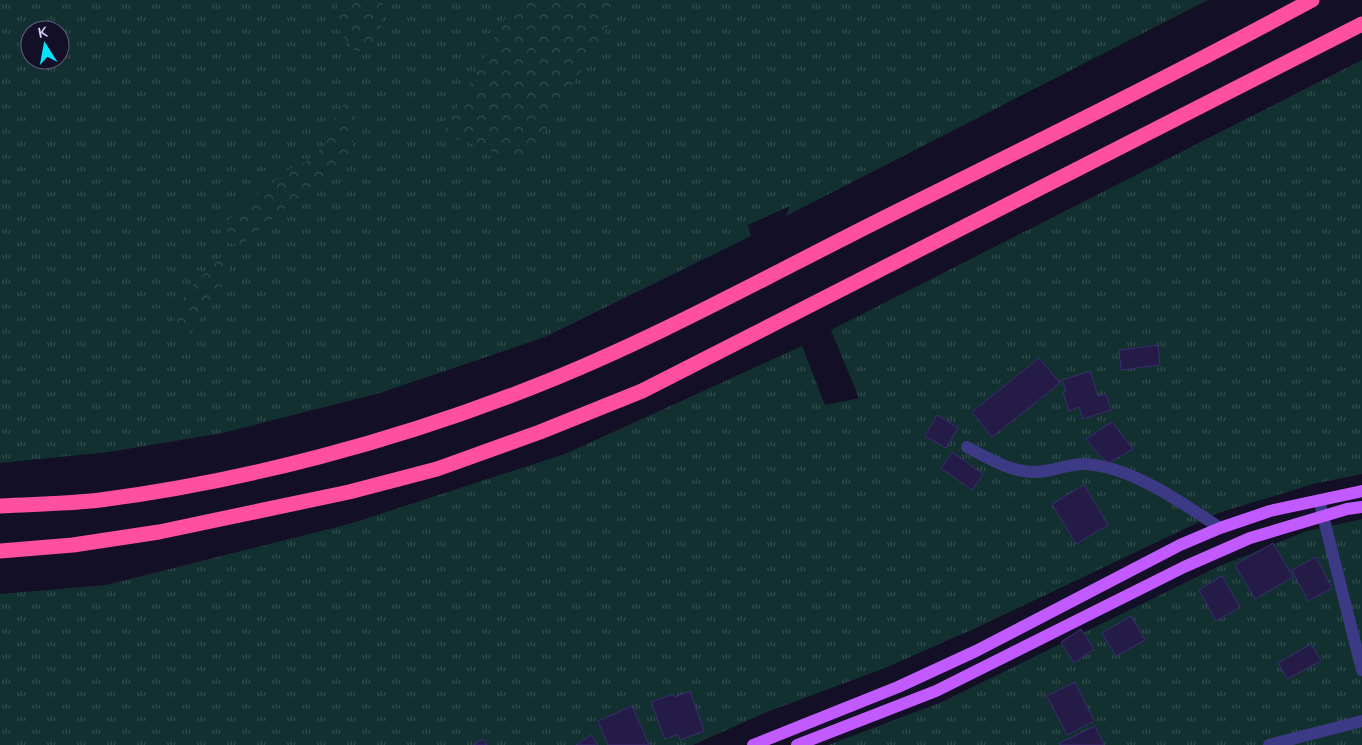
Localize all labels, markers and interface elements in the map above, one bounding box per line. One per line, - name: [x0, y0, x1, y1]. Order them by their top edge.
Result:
- north arrow: [20, 20, 70, 70]
- text: K: [36, 22, 49, 42]

